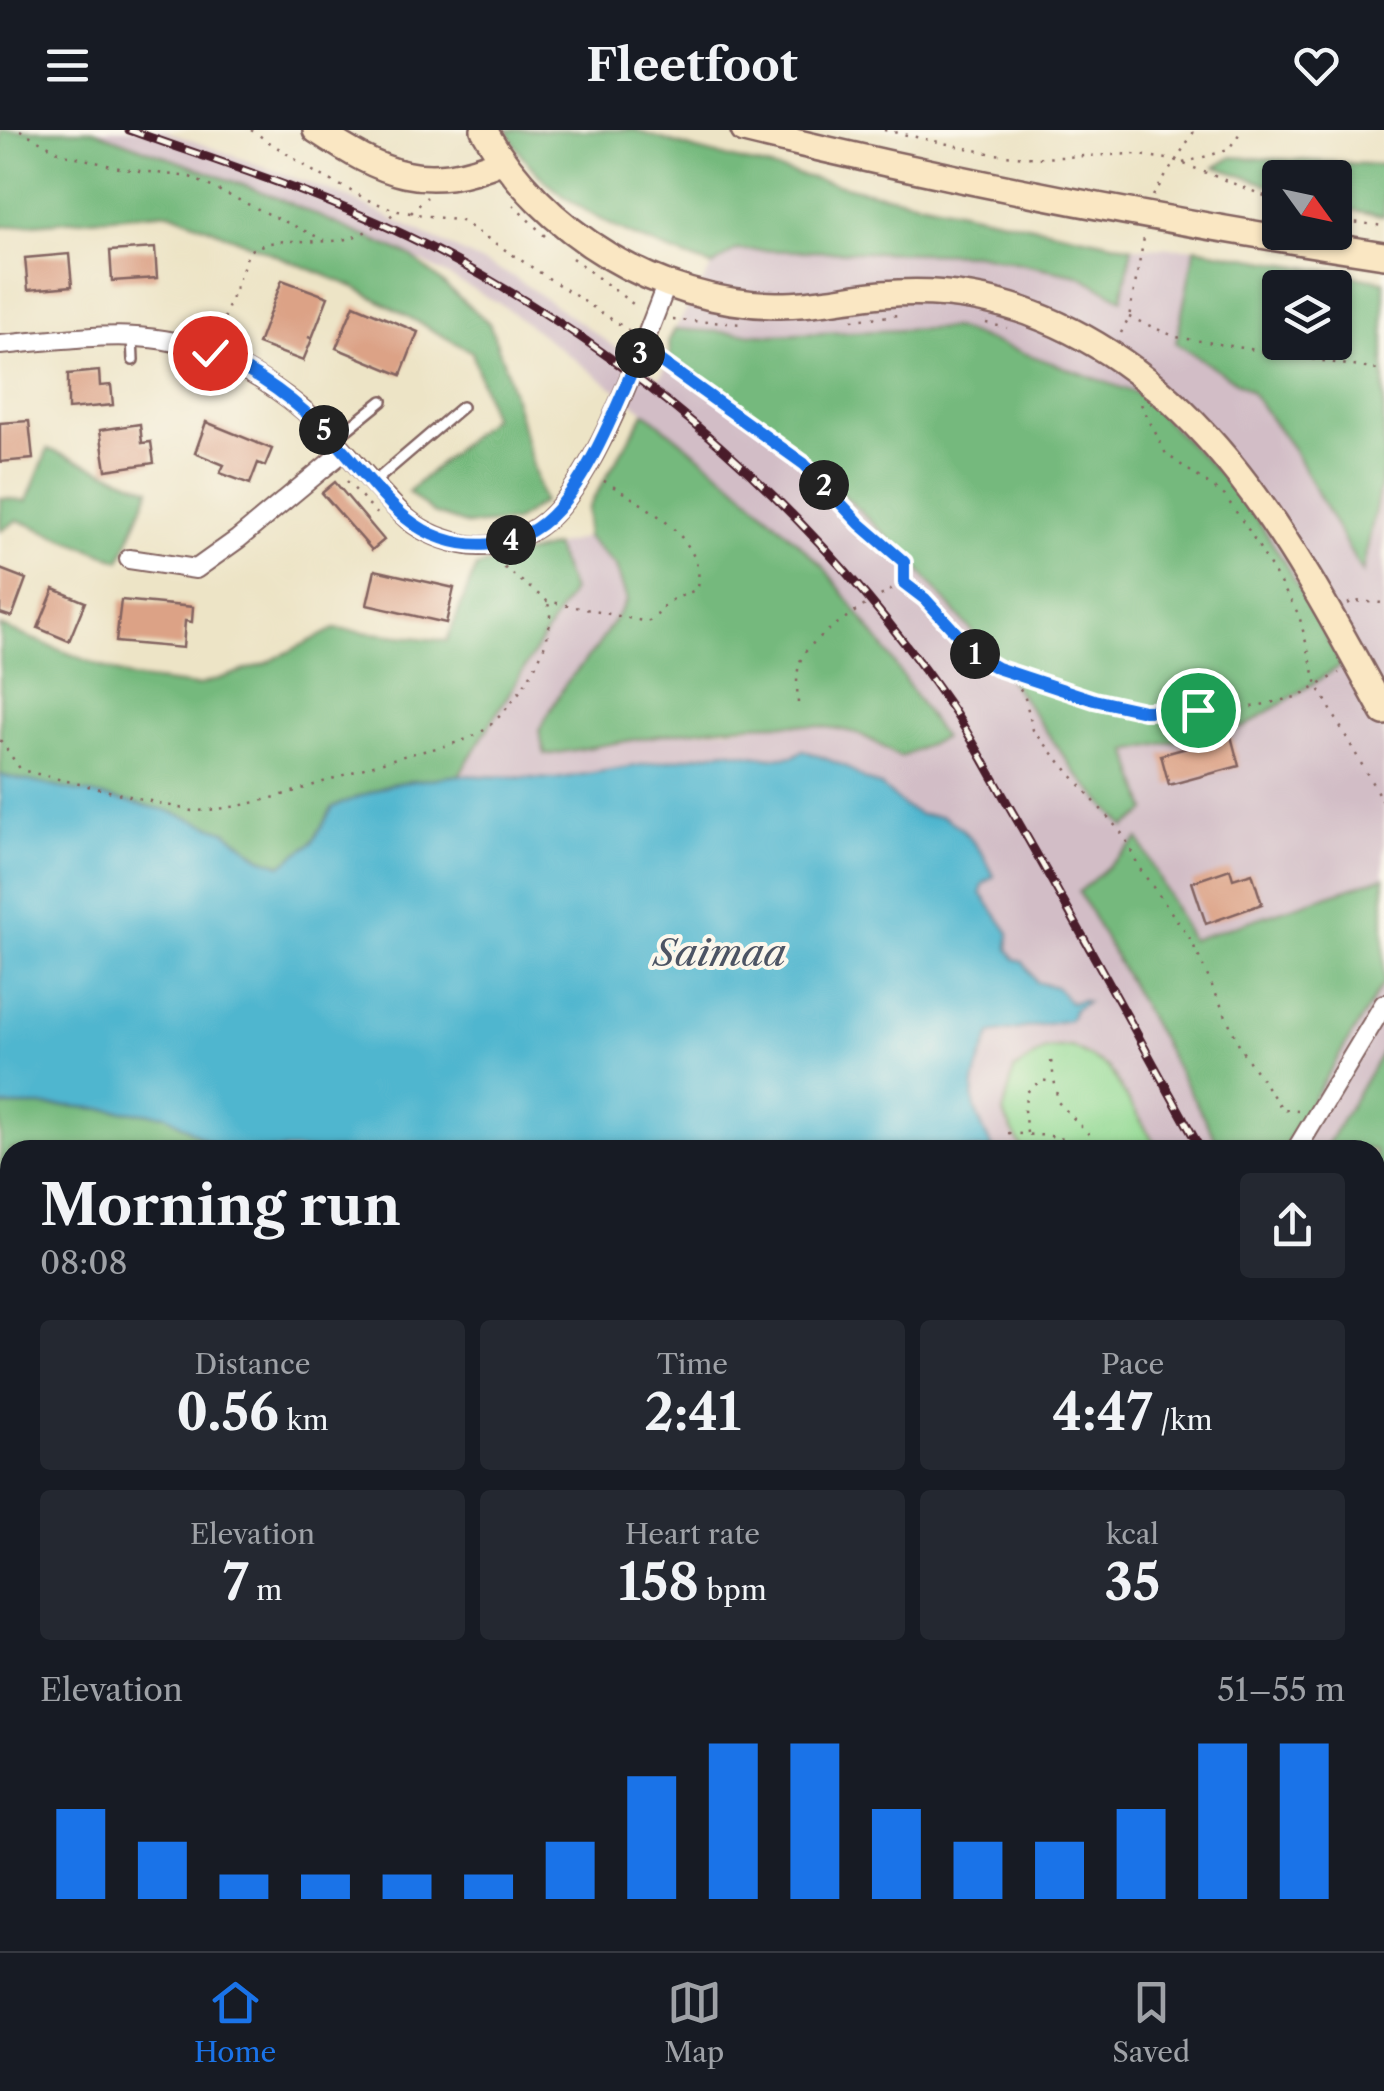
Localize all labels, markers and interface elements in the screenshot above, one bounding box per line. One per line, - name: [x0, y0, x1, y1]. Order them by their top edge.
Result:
- text: Fleetfoot: [586, 37, 798, 93]
- icon: menu: [40, 38, 95, 93]
- icon: heart: [1289, 38, 1344, 93]
- north arrow: [1262, 160, 1352, 250]
- map controls: [1262, 160, 1352, 360]
- button: layers: [1262, 270, 1352, 360]
- pin: [168, 311, 253, 396]
- icon: check: [183, 326, 238, 381]
- pin: 3: [615, 328, 665, 378]
- text: 3: [632, 336, 648, 370]
- pin: 5: [299, 405, 349, 455]
- text: 5: [316, 413, 332, 447]
- pin: 2: [799, 460, 849, 510]
- text: 2: [816, 468, 832, 502]
- pin: 4: [486, 515, 536, 565]
- text: 4: [503, 523, 519, 557]
- pin: 1: [950, 629, 1000, 679]
- text: 1: [969, 637, 981, 671]
- pin: [1156, 668, 1241, 753]
- icon: arrive: [1171, 683, 1226, 738]
- water label: Saimaa: [652, 929, 787, 976]
- text: Morning run: [40, 1172, 401, 1239]
- button: share: [1240, 1173, 1345, 1278]
- text: 08:08: [40, 1243, 127, 1282]
- text: Distance: [195, 1347, 310, 1381]
- text: Time: [657, 1347, 728, 1381]
- text: Pace: [1101, 1347, 1164, 1381]
- text: 0.56: [176, 1381, 279, 1443]
- text: 2:41: [644, 1381, 741, 1443]
- text: 4:47: [1052, 1381, 1153, 1443]
- text: km: [279, 1403, 329, 1437]
- text: /km: [1153, 1403, 1213, 1437]
- text: Elevation: [190, 1517, 315, 1551]
- text: Heart rate: [625, 1517, 760, 1551]
- text: kcal: [1106, 1517, 1159, 1551]
- text: 7: [223, 1551, 249, 1613]
- text: 158: [618, 1551, 699, 1613]
- text: 35: [1105, 1551, 1160, 1613]
- text: m: [249, 1573, 282, 1607]
- text: bpm: [699, 1573, 767, 1607]
- text: Elevation: [40, 1670, 183, 1709]
- text: 51–55 m: [1217, 1670, 1345, 1709]
- tab: Home: [194, 1975, 276, 2069]
- tab: Map: [664, 1975, 724, 2069]
- tab: Saved: [1112, 1975, 1190, 2069]

